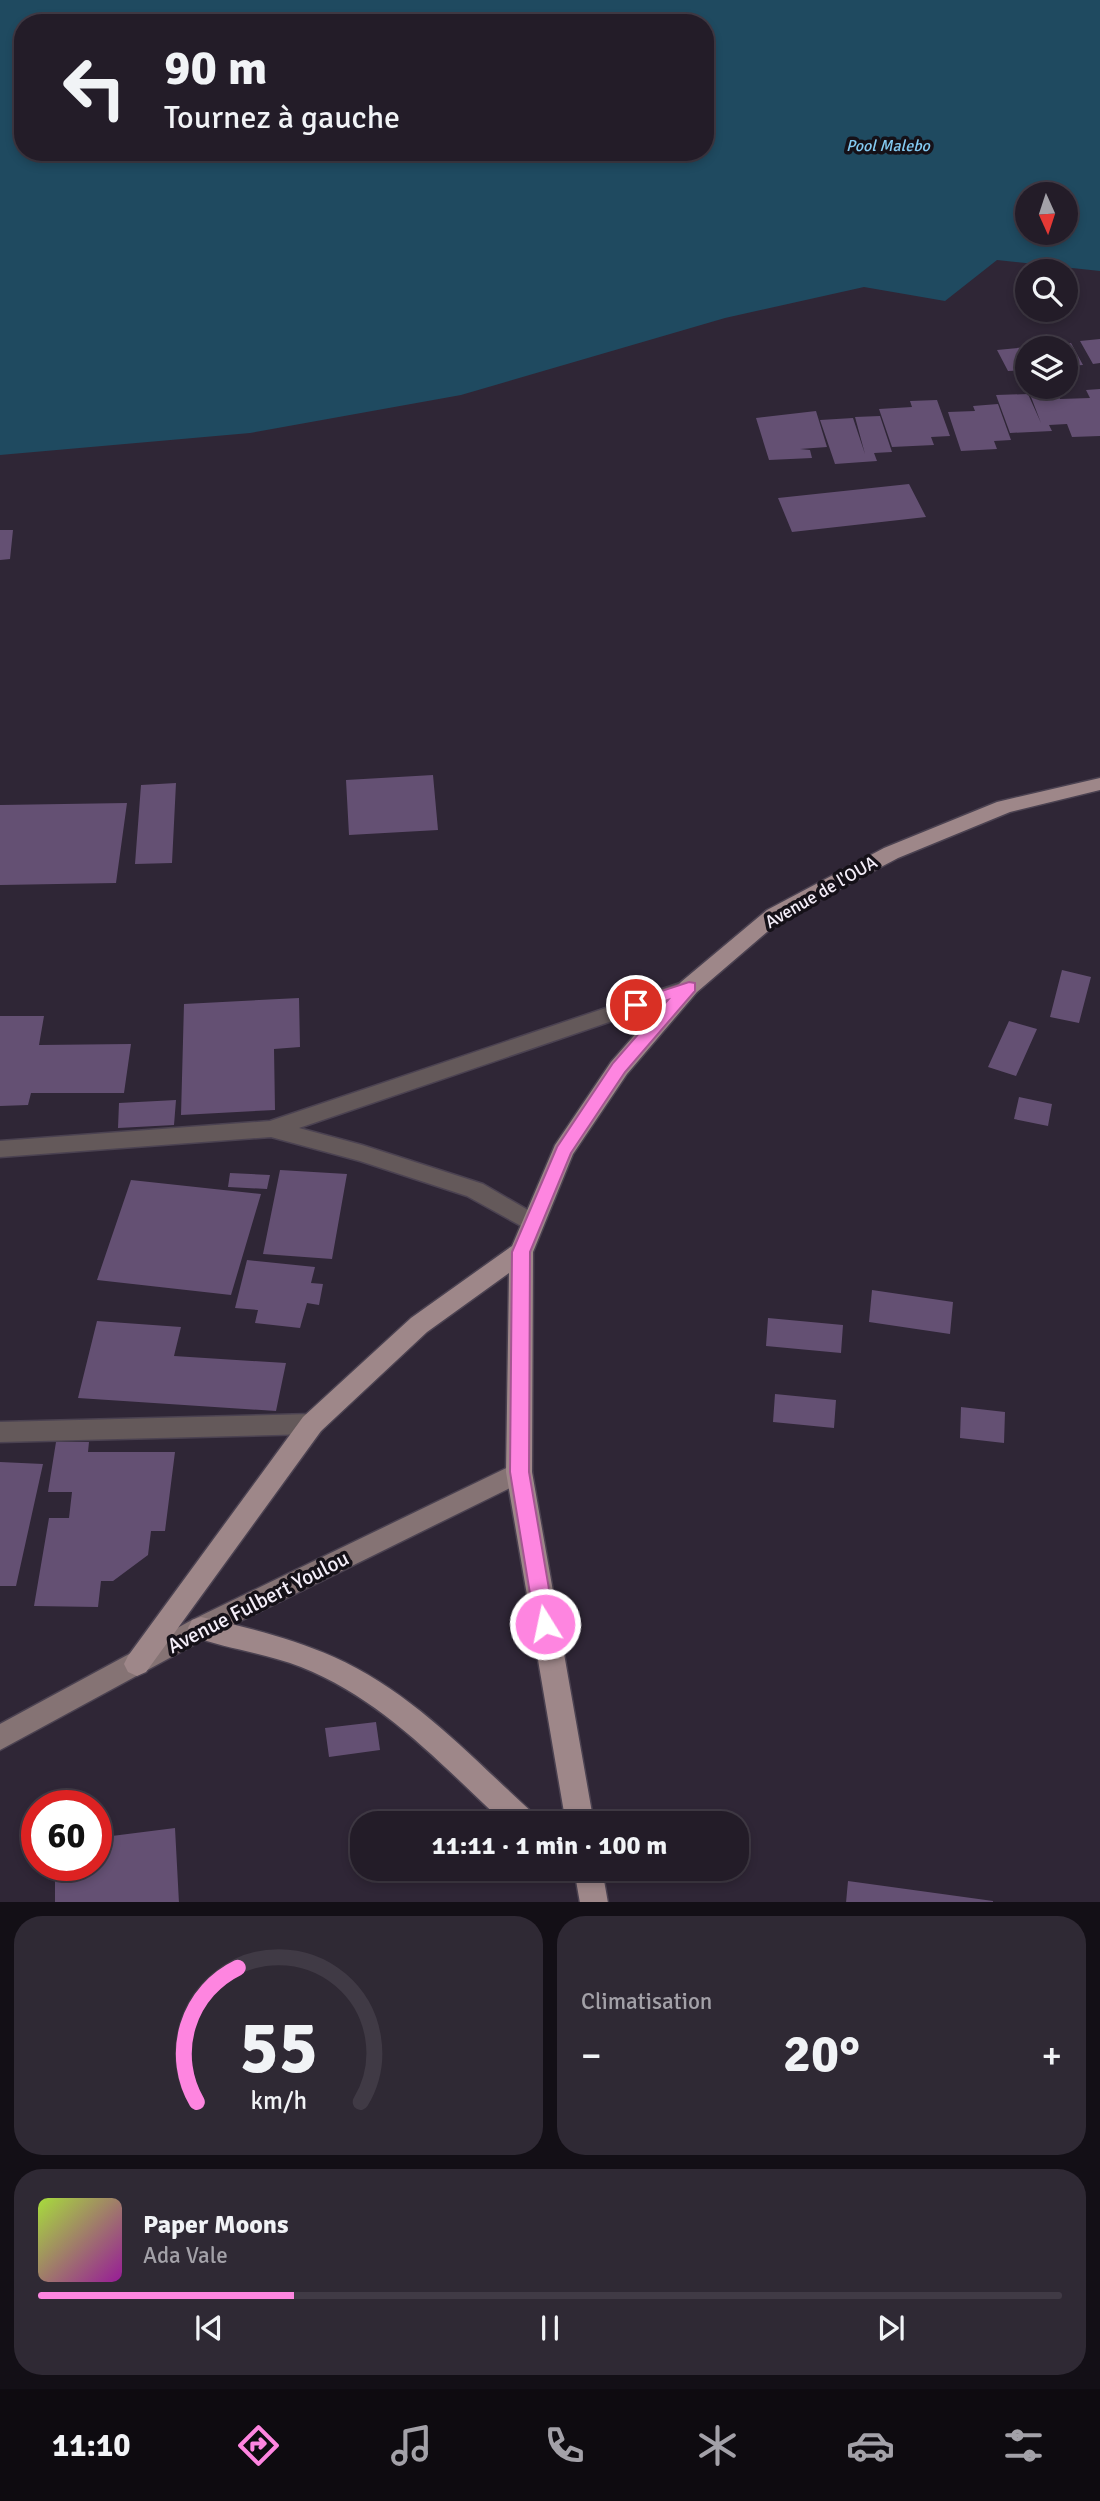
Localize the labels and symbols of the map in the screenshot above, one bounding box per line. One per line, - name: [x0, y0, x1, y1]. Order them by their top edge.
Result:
- water label: Pool Malebo: [846, 136, 931, 156]
- north arrow: [1015, 182, 1078, 245]
- street label: Avenue de l'OUA: [761, 851, 881, 933]
- pin: [606, 975, 666, 1035]
- street label: Avenue Fulbert Youlou: [163, 1545, 353, 1659]
- position arrow: [508, 1587, 582, 1661]
- speed limit sign: 60: [21, 1790, 112, 1881]

